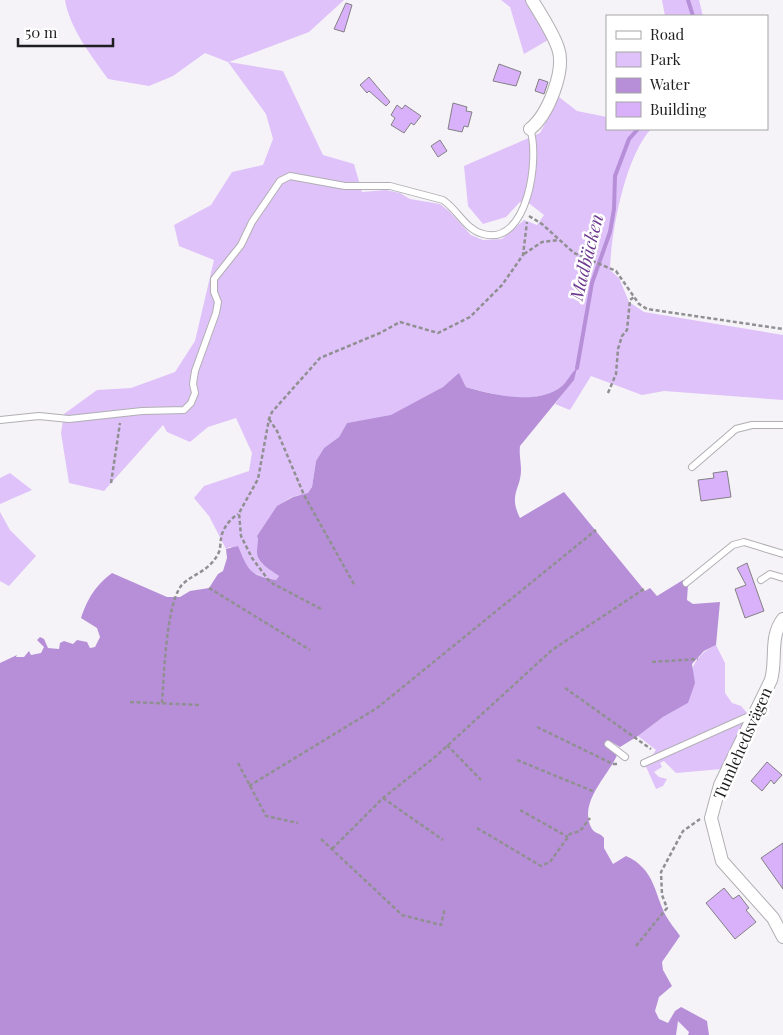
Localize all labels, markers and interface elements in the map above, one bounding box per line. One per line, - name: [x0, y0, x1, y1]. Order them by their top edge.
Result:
- scale bar: [18, 15, 112, 47]
- legend: [606, 15, 768, 130]
- text: 50 m: [25, 22, 58, 42]
- text: Road: [650, 24, 684, 44]
- text: Park: [650, 49, 682, 69]
- text: Water: [649, 74, 690, 94]
- text: Building: [650, 99, 707, 119]
- water label: Madbäcken: [563, 211, 608, 304]
- street label: Tumlehedsvägen: [708, 683, 776, 802]

